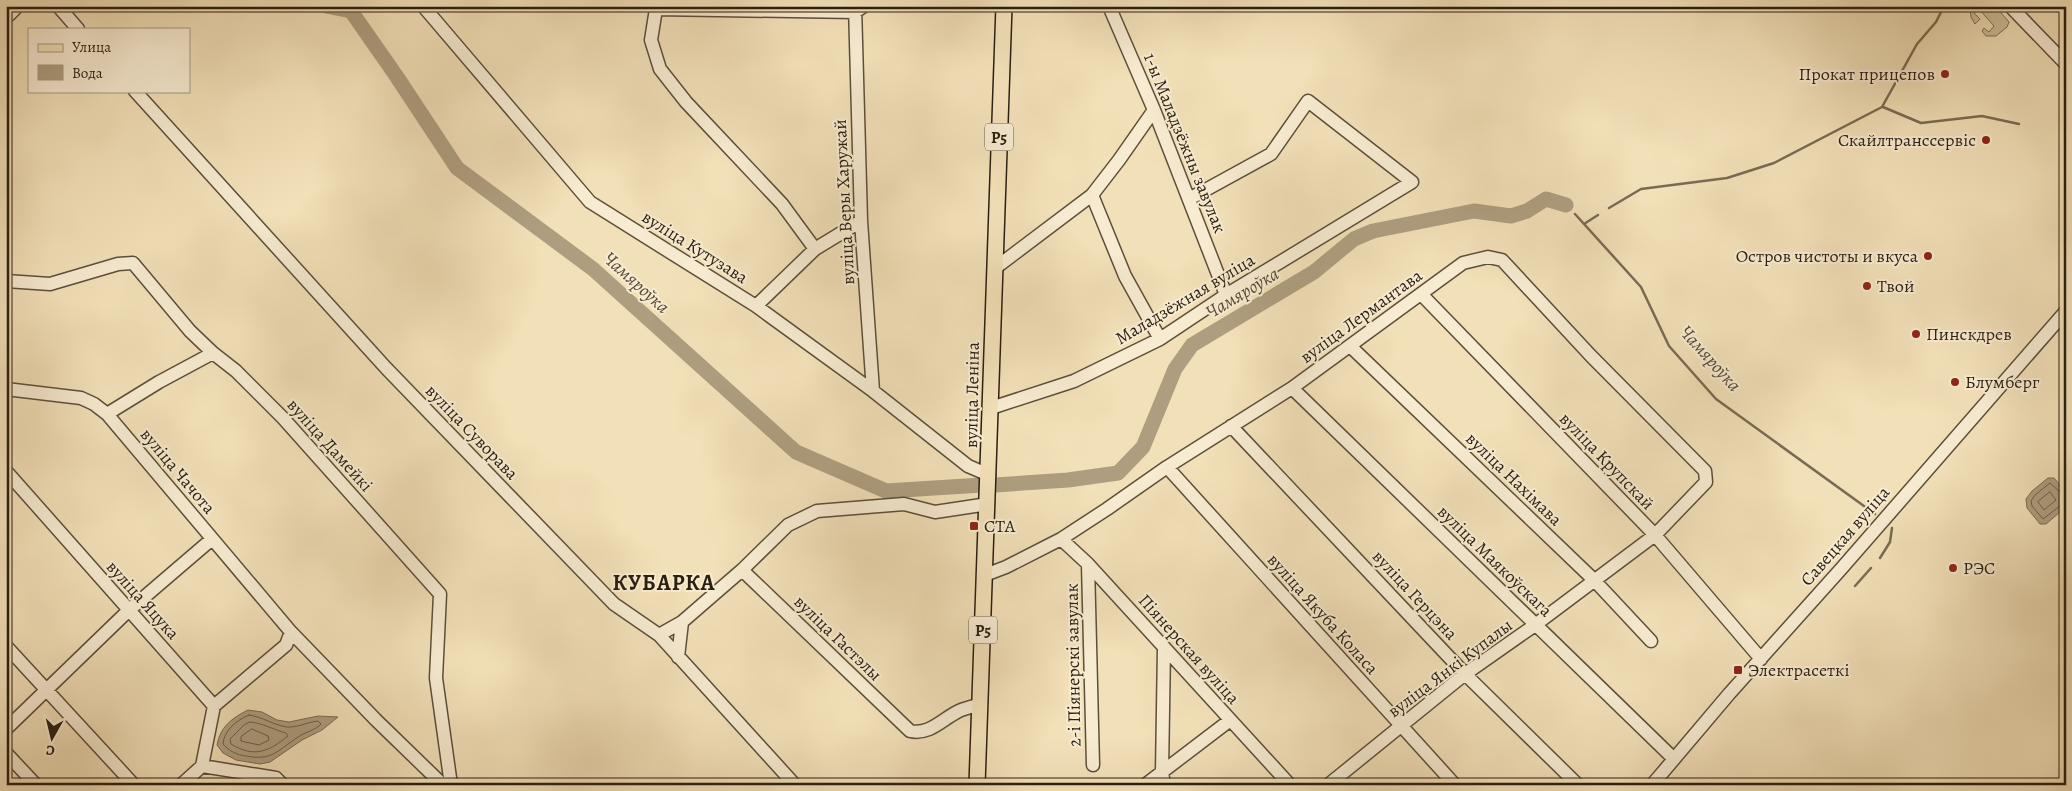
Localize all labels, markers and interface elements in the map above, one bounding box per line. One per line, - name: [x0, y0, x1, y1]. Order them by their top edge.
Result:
- legend: [28, 28, 190, 92]
- text: Улица: [72, 37, 111, 57]
- street label: 1-ы Маладзёжны завулак: [1138, 49, 1232, 237]
- place label: Прокат прицепов: [1798, 62, 1935, 86]
- text: Вода: [72, 63, 103, 83]
- marker: Прокат прицепов: [1939, 68, 1951, 80]
- street label: вуліца Веры Харужай: [828, 119, 860, 285]
- road number: Р5: [985, 124, 1013, 150]
- place label: Скайлтранссервіс: [1838, 128, 1976, 152]
- marker: Скайлтранссервіс: [1980, 134, 1992, 146]
- street label: вуліца Кутузава: [637, 205, 753, 290]
- place label: Остров чистоты и вкуса: [1736, 244, 1919, 268]
- water label: Чамяроўка: [597, 246, 675, 320]
- street label: Маладзёжная вуліца: [1111, 248, 1260, 350]
- marker: Остров чистоты и вкуса: [1922, 250, 1934, 262]
- water label: Чамяроўка: [1201, 261, 1284, 325]
- street label: вуліца Лермантава: [1295, 263, 1428, 369]
- place label: Твой: [1877, 274, 1915, 298]
- marker: Твой: [1861, 280, 1873, 292]
- water label: Чамяроўка: [1673, 320, 1747, 398]
- place label: Пинскдрев: [1926, 322, 2012, 346]
- marker: Пинскдрев: [1910, 328, 1922, 340]
- street label: вуліца Леніна: [959, 341, 985, 448]
- place label: Блумберг: [1965, 370, 2040, 394]
- marker: Блумберг: [1949, 376, 1961, 388]
- street label: вуліца Суворава: [420, 379, 524, 485]
- street label: вуліца Дамейкі: [282, 393, 378, 497]
- street label: вуліца Крупскай: [1554, 407, 1660, 515]
- street label: вуліца Чачота: [135, 423, 221, 520]
- street label: вуліца Нахімава: [1461, 427, 1568, 532]
- street label: Савецкая вуліца: [1795, 480, 1895, 591]
- street label: вуліца Маякоўскага: [1432, 500, 1558, 623]
- place label: СТА: [984, 514, 1016, 538]
- marker: СТА: [968, 520, 980, 532]
- street label: вуліца Герцэна: [1367, 545, 1463, 646]
- street label: вуліца Якуба Коласа: [1262, 548, 1384, 680]
- street label: вуліца Яцука: [101, 555, 185, 645]
- place label: РЭС: [1963, 556, 1995, 580]
- marker: РЭС: [1947, 562, 1959, 574]
- district label: КУБАРКА: [612, 568, 716, 598]
- street label: 2-і Піянерскі завулак: [1060, 583, 1086, 747]
- street label: Піянерская вуліца: [1133, 589, 1246, 710]
- street label: вуліца Гастэлы: [789, 590, 887, 686]
- street label: вуліца Янкі Купалы: [1383, 613, 1517, 723]
- road number: Р5: [969, 616, 997, 644]
- place label: Электрасеткі: [1748, 658, 1850, 682]
- marker: Электрасеткі: [1732, 664, 1744, 676]
- north arrow: [28, 714, 78, 764]
- text: С: [44, 740, 56, 760]

